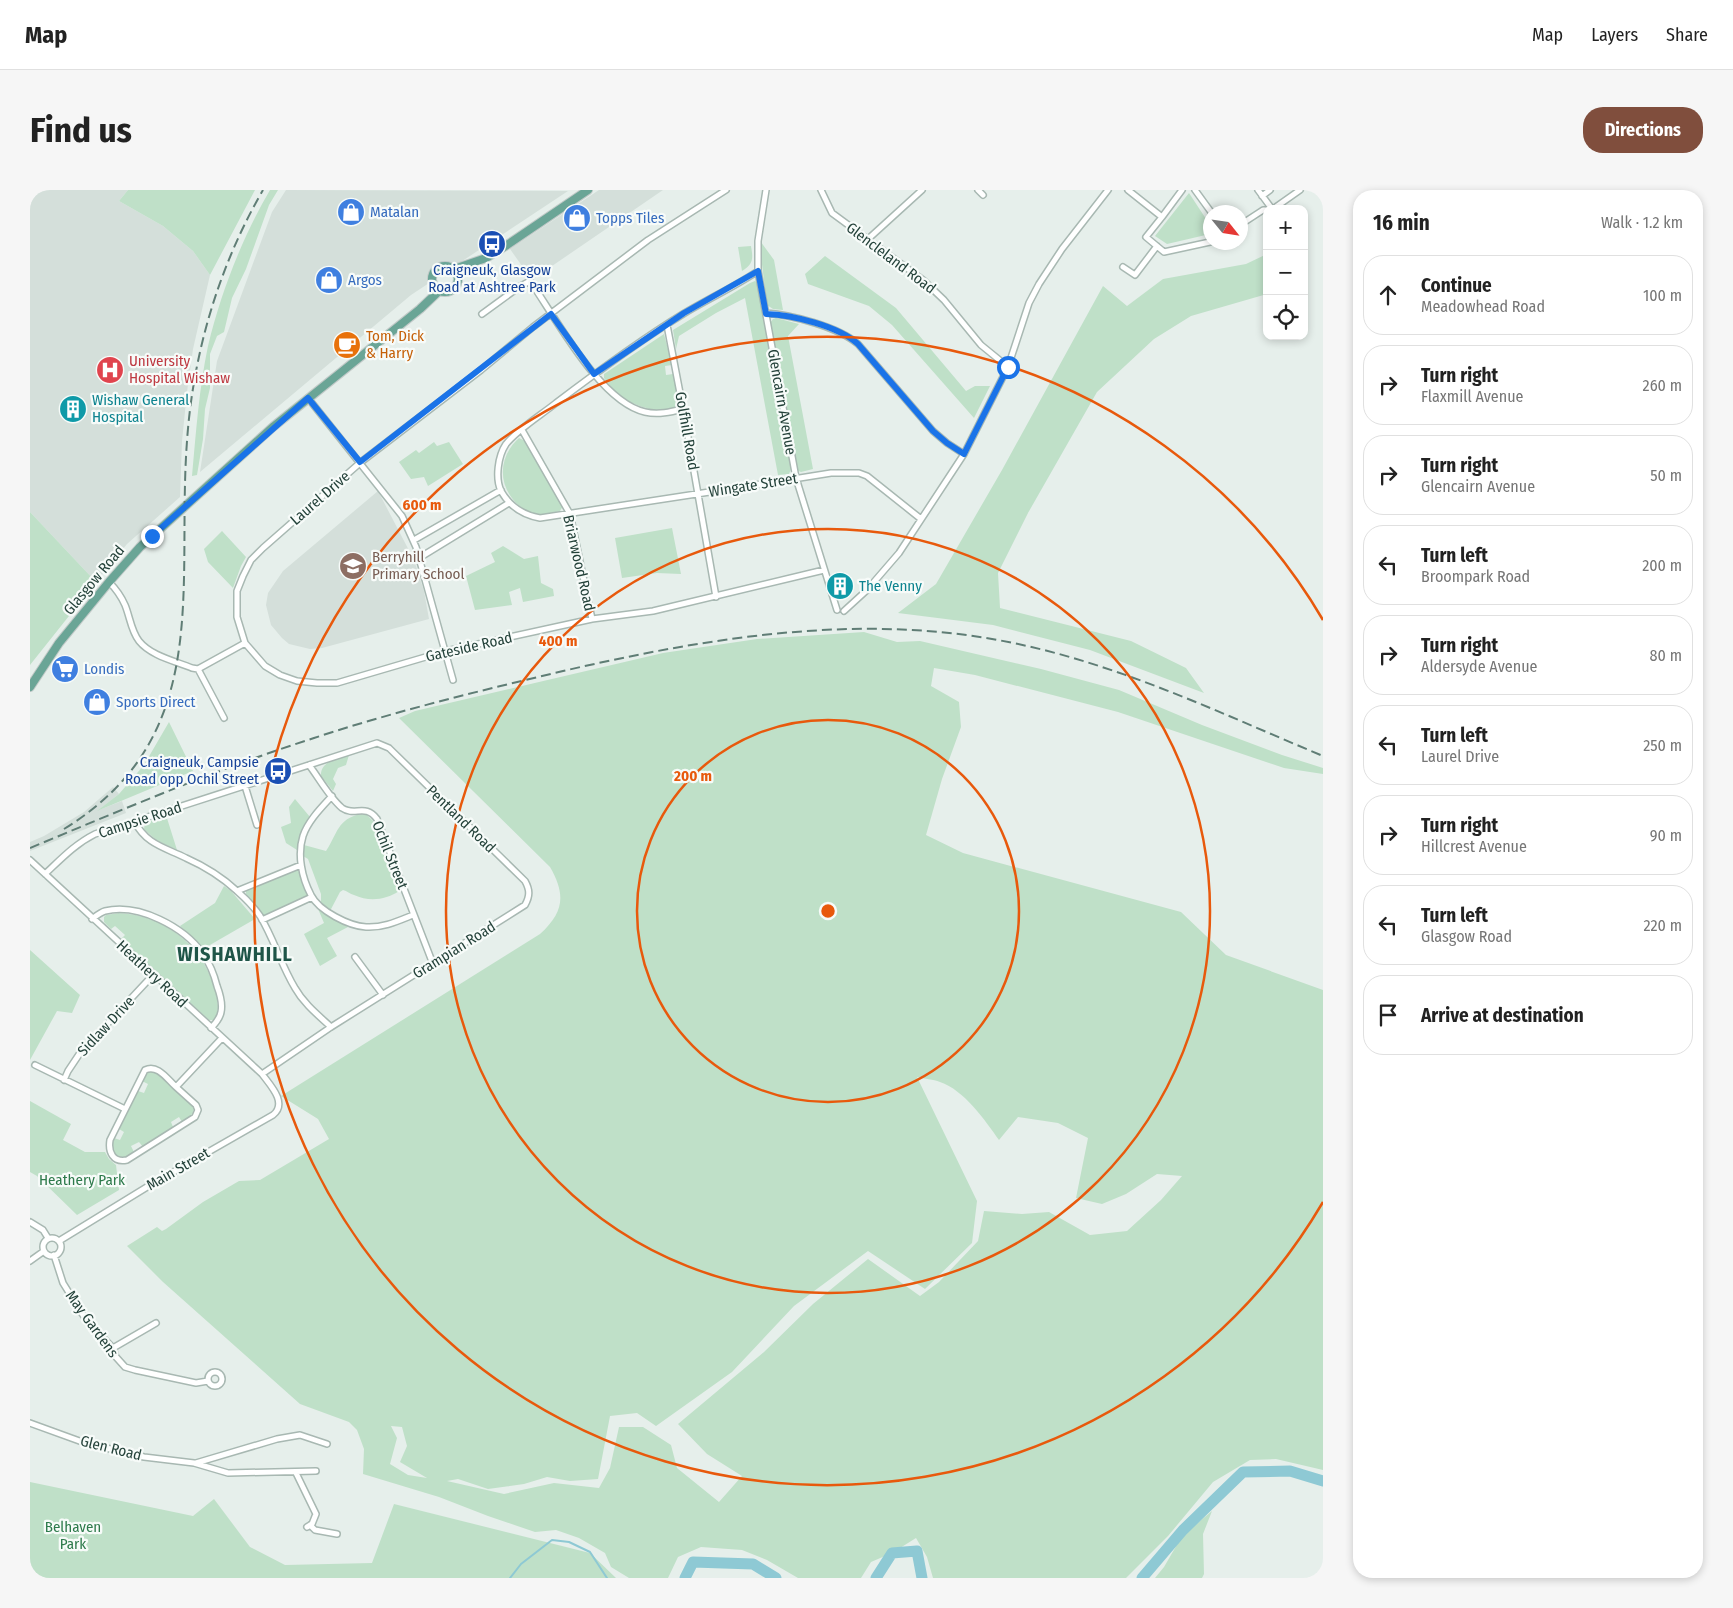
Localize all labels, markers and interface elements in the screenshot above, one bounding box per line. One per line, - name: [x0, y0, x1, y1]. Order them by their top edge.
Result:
- text: Map: [25, 21, 67, 49]
- text: Map: [1532, 24, 1563, 46]
- text: Layers: [1591, 24, 1638, 46]
- text: Share: [1666, 24, 1708, 46]
- button: Directions: [1583, 107, 1703, 153]
- text: Find us: [30, 109, 132, 151]
- shop icon: Matalan: [336, 197, 366, 227]
- place label: Matalan: [370, 203, 419, 221]
- shop icon: Topps Tiles: [562, 203, 592, 233]
- north arrow: [1203, 205, 1248, 250]
- map controls: [1263, 205, 1308, 340]
- button: +: [1263, 205, 1308, 250]
- place label: Topps Tiles: [596, 209, 664, 227]
- text: 16 min: [1373, 210, 1430, 236]
- text: Walk · 1.2 km: [1601, 213, 1683, 232]
- street label: Glencleland Road: [843, 219, 939, 297]
- bus stop icon: Craigneuk, Glasgow Road at Ashtree Park: [477, 229, 507, 259]
- button: −: [1263, 250, 1308, 295]
- place label: Craigneuk, Glasgow Road at Ashtree Park: [428, 261, 556, 296]
- shop icon: Argos: [314, 265, 344, 295]
- place label: Argos: [348, 271, 382, 289]
- text: Continue: [1421, 274, 1492, 297]
- icon: ahead: [1374, 281, 1402, 309]
- text: 100 m: [1643, 286, 1682, 305]
- button: locate: [1263, 295, 1308, 340]
- text: Meadowhead Road: [1421, 297, 1545, 316]
- place label: Tom, Dick & Harry: [366, 327, 424, 362]
- cafe icon: Tom, Dick & Harry: [332, 330, 362, 360]
- street label: Glencairn Avenue: [764, 348, 800, 456]
- place label: University Hospital Wishaw: [129, 352, 230, 387]
- hospital icon: University Hospital Wishaw: [95, 355, 125, 385]
- route start: [997, 356, 1020, 379]
- text: Turn right: [1421, 364, 1498, 387]
- icon: right: [1374, 371, 1402, 399]
- text: 260 m: [1643, 376, 1682, 395]
- text: Flaxmill Avenue: [1421, 387, 1523, 406]
- street label: Golfhill Road: [671, 390, 703, 472]
- place label: Wishaw General Hospital: [92, 391, 189, 426]
- building icon: Wishaw General Hospital: [58, 394, 88, 424]
- text: Turn right: [1421, 454, 1498, 477]
- icon: right: [1374, 461, 1402, 489]
- text: 50 m: [1650, 466, 1682, 485]
- street label: Laurel Drive: [286, 467, 354, 529]
- street label: Wingate Street: [707, 469, 799, 501]
- text: Glencairn Avenue: [1421, 477, 1535, 496]
- text: 600 m: [403, 496, 441, 514]
- street label: Briarwood Road: [559, 513, 599, 613]
- route end: [141, 525, 164, 548]
- street label: Glasgow Road: [60, 542, 128, 618]
- text: Turn left: [1421, 544, 1488, 567]
- place label: Berryhill Primary School: [372, 548, 464, 583]
- school or university icon: Berryhill Primary School: [338, 551, 368, 581]
- icon: left: [1374, 551, 1402, 579]
- text: 200 m: [1642, 556, 1682, 575]
- text: Broompark Road: [1421, 567, 1530, 586]
- building icon: The Venny: [825, 571, 855, 601]
- place label: The Venny: [859, 577, 922, 595]
- street label: Gateside Road: [424, 628, 514, 666]
- text: 400 m: [539, 632, 577, 650]
- text: Turn right: [1421, 634, 1498, 657]
- icon: right: [1374, 641, 1402, 669]
- text: 80 m: [1650, 646, 1682, 665]
- supermarket icon: Londis: [50, 654, 80, 684]
- text: Aldersyde Avenue: [1421, 657, 1537, 676]
- place label: Londis: [84, 660, 124, 678]
- shop icon: Sports Direct: [82, 687, 112, 717]
- place label: Sports Direct: [116, 693, 196, 711]
- text: Turn left: [1421, 724, 1488, 747]
- icon: left: [1374, 731, 1402, 759]
- text: 250 m: [1643, 736, 1682, 755]
- text: Laurel Drive: [1421, 747, 1499, 766]
- place label: Craigneuk, Campsie Road opp Ochil Street: [125, 753, 259, 788]
- bus stop icon: Craigneuk, Campsie Road opp Ochil Street: [263, 756, 293, 786]
- text: 200 m: [673, 767, 712, 785]
- street label: Pentland Road: [423, 782, 499, 856]
- street label: Campsie Road: [96, 798, 184, 842]
- text: Turn right: [1421, 814, 1498, 837]
- street label: Ochil Street: [368, 818, 412, 892]
- icon: right: [1374, 821, 1402, 849]
- text: 90 m: [1650, 826, 1682, 845]
- text: Hillcrest Avenue: [1421, 837, 1527, 856]
- centre of rings: [819, 902, 837, 920]
- text: Turn left: [1421, 904, 1488, 927]
- icon: left: [1374, 911, 1402, 939]
- text: 220 m: [1643, 916, 1682, 935]
- street label: Grampian Road: [409, 917, 499, 983]
- text: Glasgow Road: [1421, 927, 1512, 946]
- street label: Heathery Road: [113, 937, 191, 1011]
- district label: WISHAWHILL: [177, 942, 293, 966]
- street label: Sidlaw Drive: [74, 992, 138, 1060]
- icon: arrive: [1374, 1001, 1402, 1029]
- text: Arrive at destination: [1421, 1004, 1584, 1027]
- street label: Main Street: [143, 1144, 213, 1194]
- park label: Heathery Park: [39, 1171, 125, 1189]
- street label: May Gardens: [62, 1287, 122, 1361]
- street label: Glen Road: [79, 1432, 143, 1464]
- park label: Belhaven Park: [45, 1518, 101, 1553]

